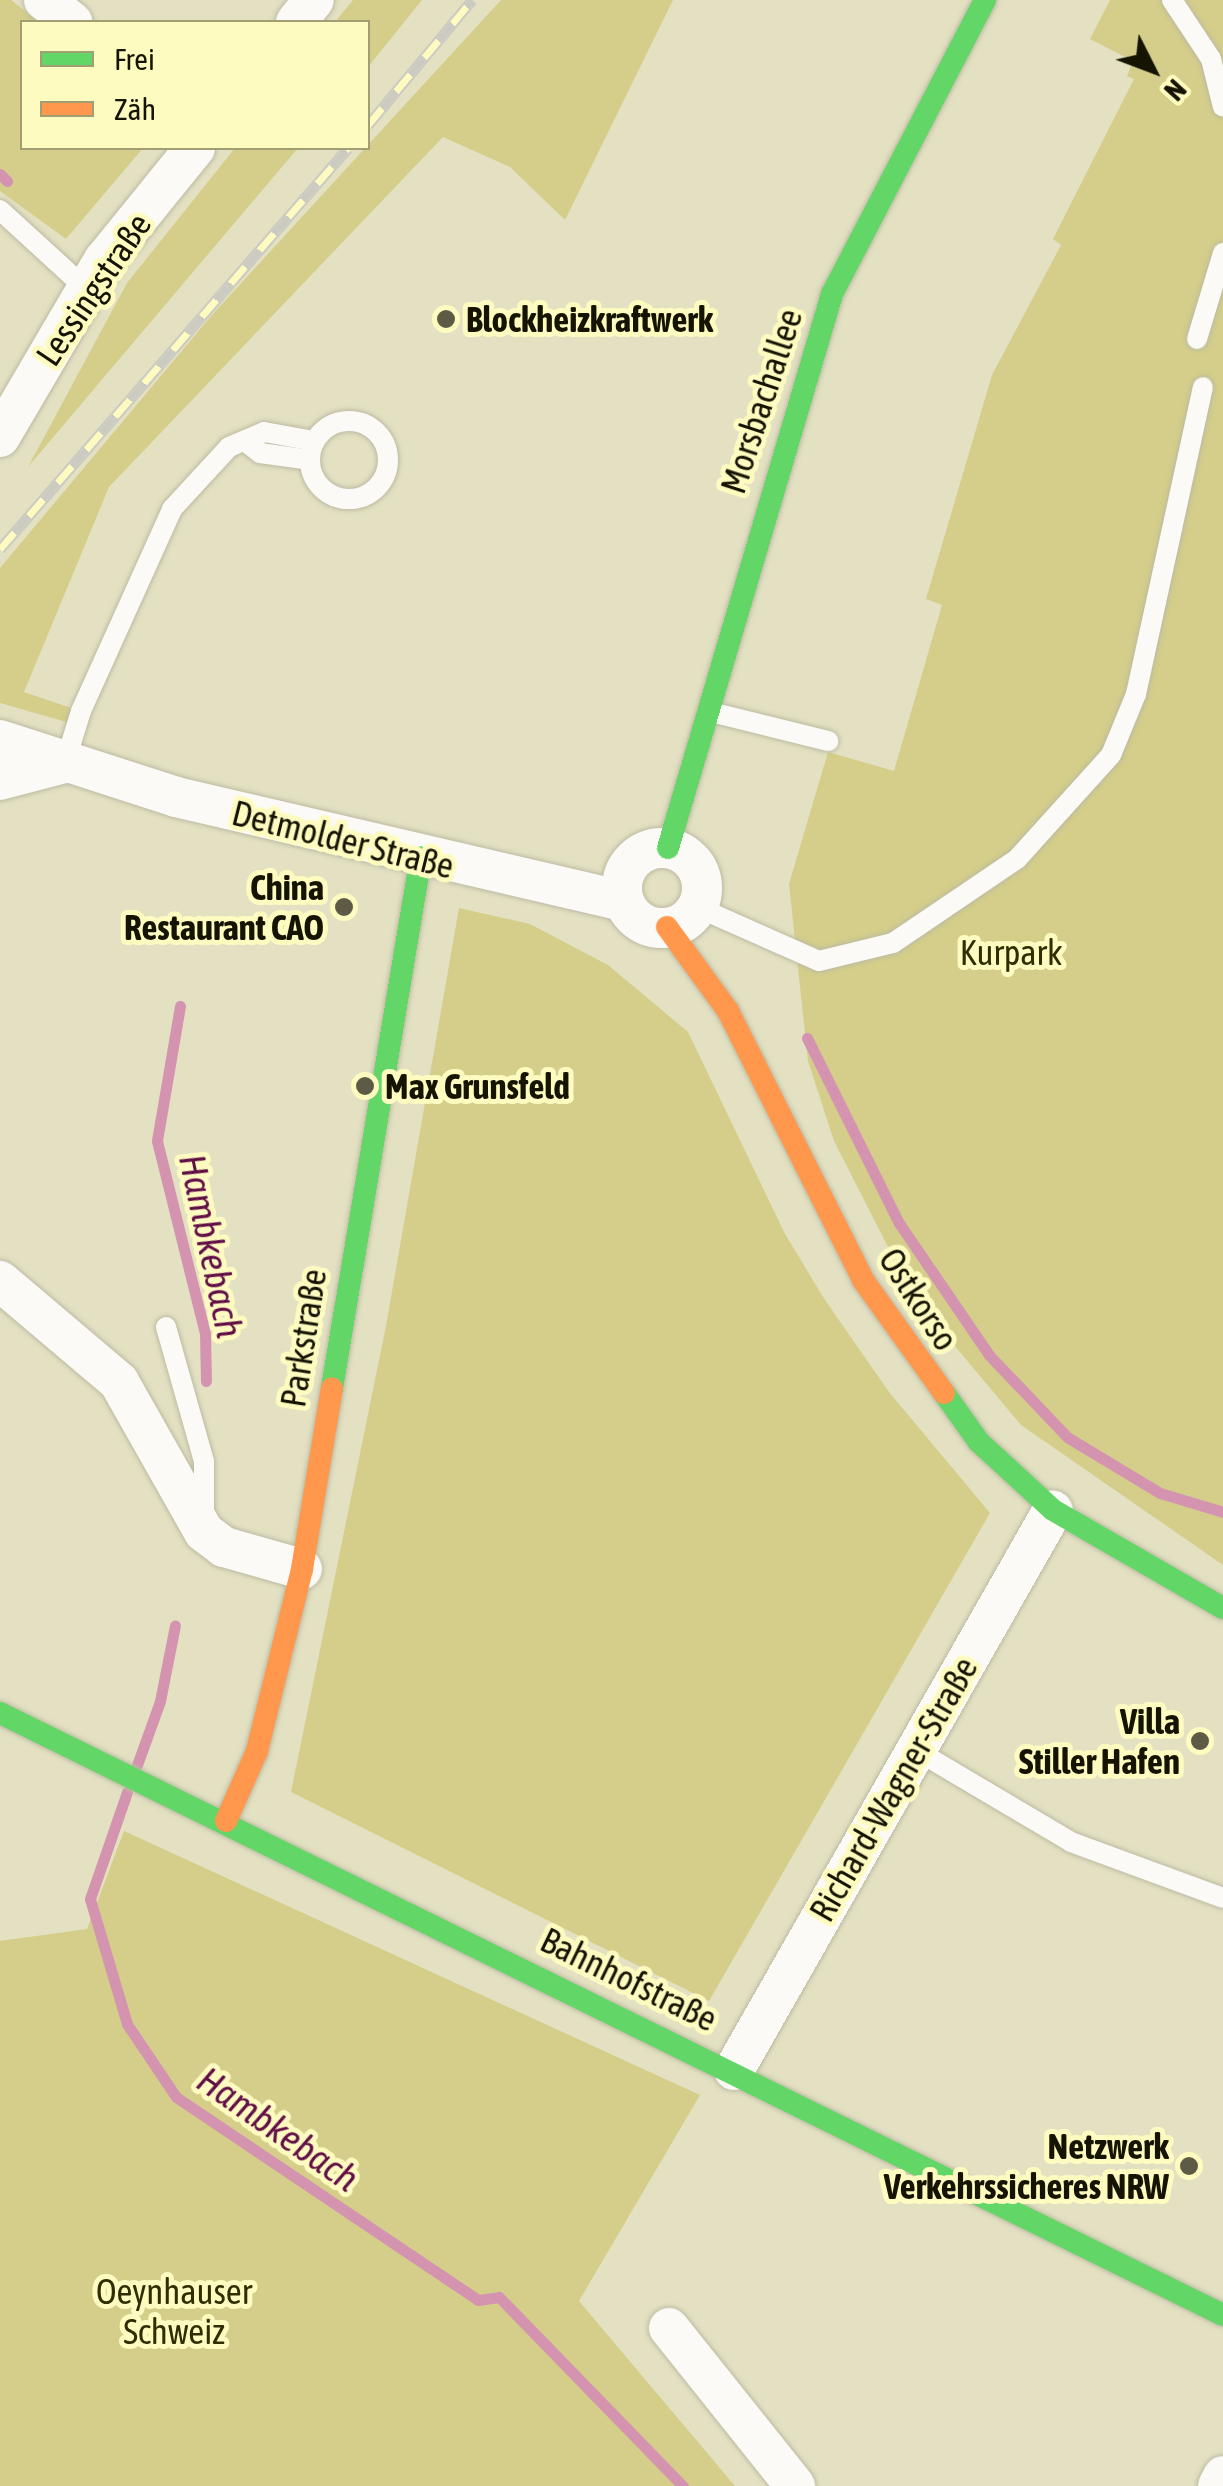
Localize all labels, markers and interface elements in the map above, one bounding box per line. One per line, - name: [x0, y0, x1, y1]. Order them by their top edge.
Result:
- legend: [20, 20, 370, 150]
- north arrow: [1103, 20, 1203, 120]
- text: Frei: [114, 42, 155, 76]
- text: N: [1158, 73, 1193, 107]
- text: Zäh: [114, 92, 156, 126]
- street label: Lessingstraße: [27, 205, 159, 373]
- place label: Blockheizkraftwerk: [466, 298, 713, 340]
- street label: Morsbachallee: [711, 303, 811, 499]
- marker: Blockheizkraftwerk: [435, 308, 457, 330]
- street label: Detmolder Straße: [228, 791, 458, 887]
- place label: China Restaurant CAO: [124, 866, 324, 948]
- marker: China Restaurant CAO: [333, 896, 355, 918]
- park label: Kurpark: [960, 931, 1062, 973]
- place label: Max Grunsfeld: [385, 1065, 570, 1107]
- marker: Max Grunsfeld: [354, 1075, 376, 1097]
- water label: Hambkebach: [169, 1150, 253, 1342]
- street label: Ostkorso: [871, 1240, 967, 1358]
- street label: Parkstraße: [271, 1266, 335, 1410]
- street label: Richard-Wagner-Straße: [800, 1649, 986, 1929]
- place label: Villa Stiller Hafen: [1019, 1700, 1180, 1782]
- marker: Villa Stiller Hafen: [1189, 1730, 1211, 1752]
- street label: Bahnhofstraße: [534, 1918, 724, 2040]
- water label: Hambkebach: [189, 2057, 367, 2201]
- place label: Netzwerk Verkehrssicheres NRW: [884, 2125, 1169, 2207]
- marker: Netzwerk Verkehrssicheres NRW: [1178, 2155, 1200, 2177]
- park label: Oeynhauser Schweiz: [96, 2270, 252, 2352]

